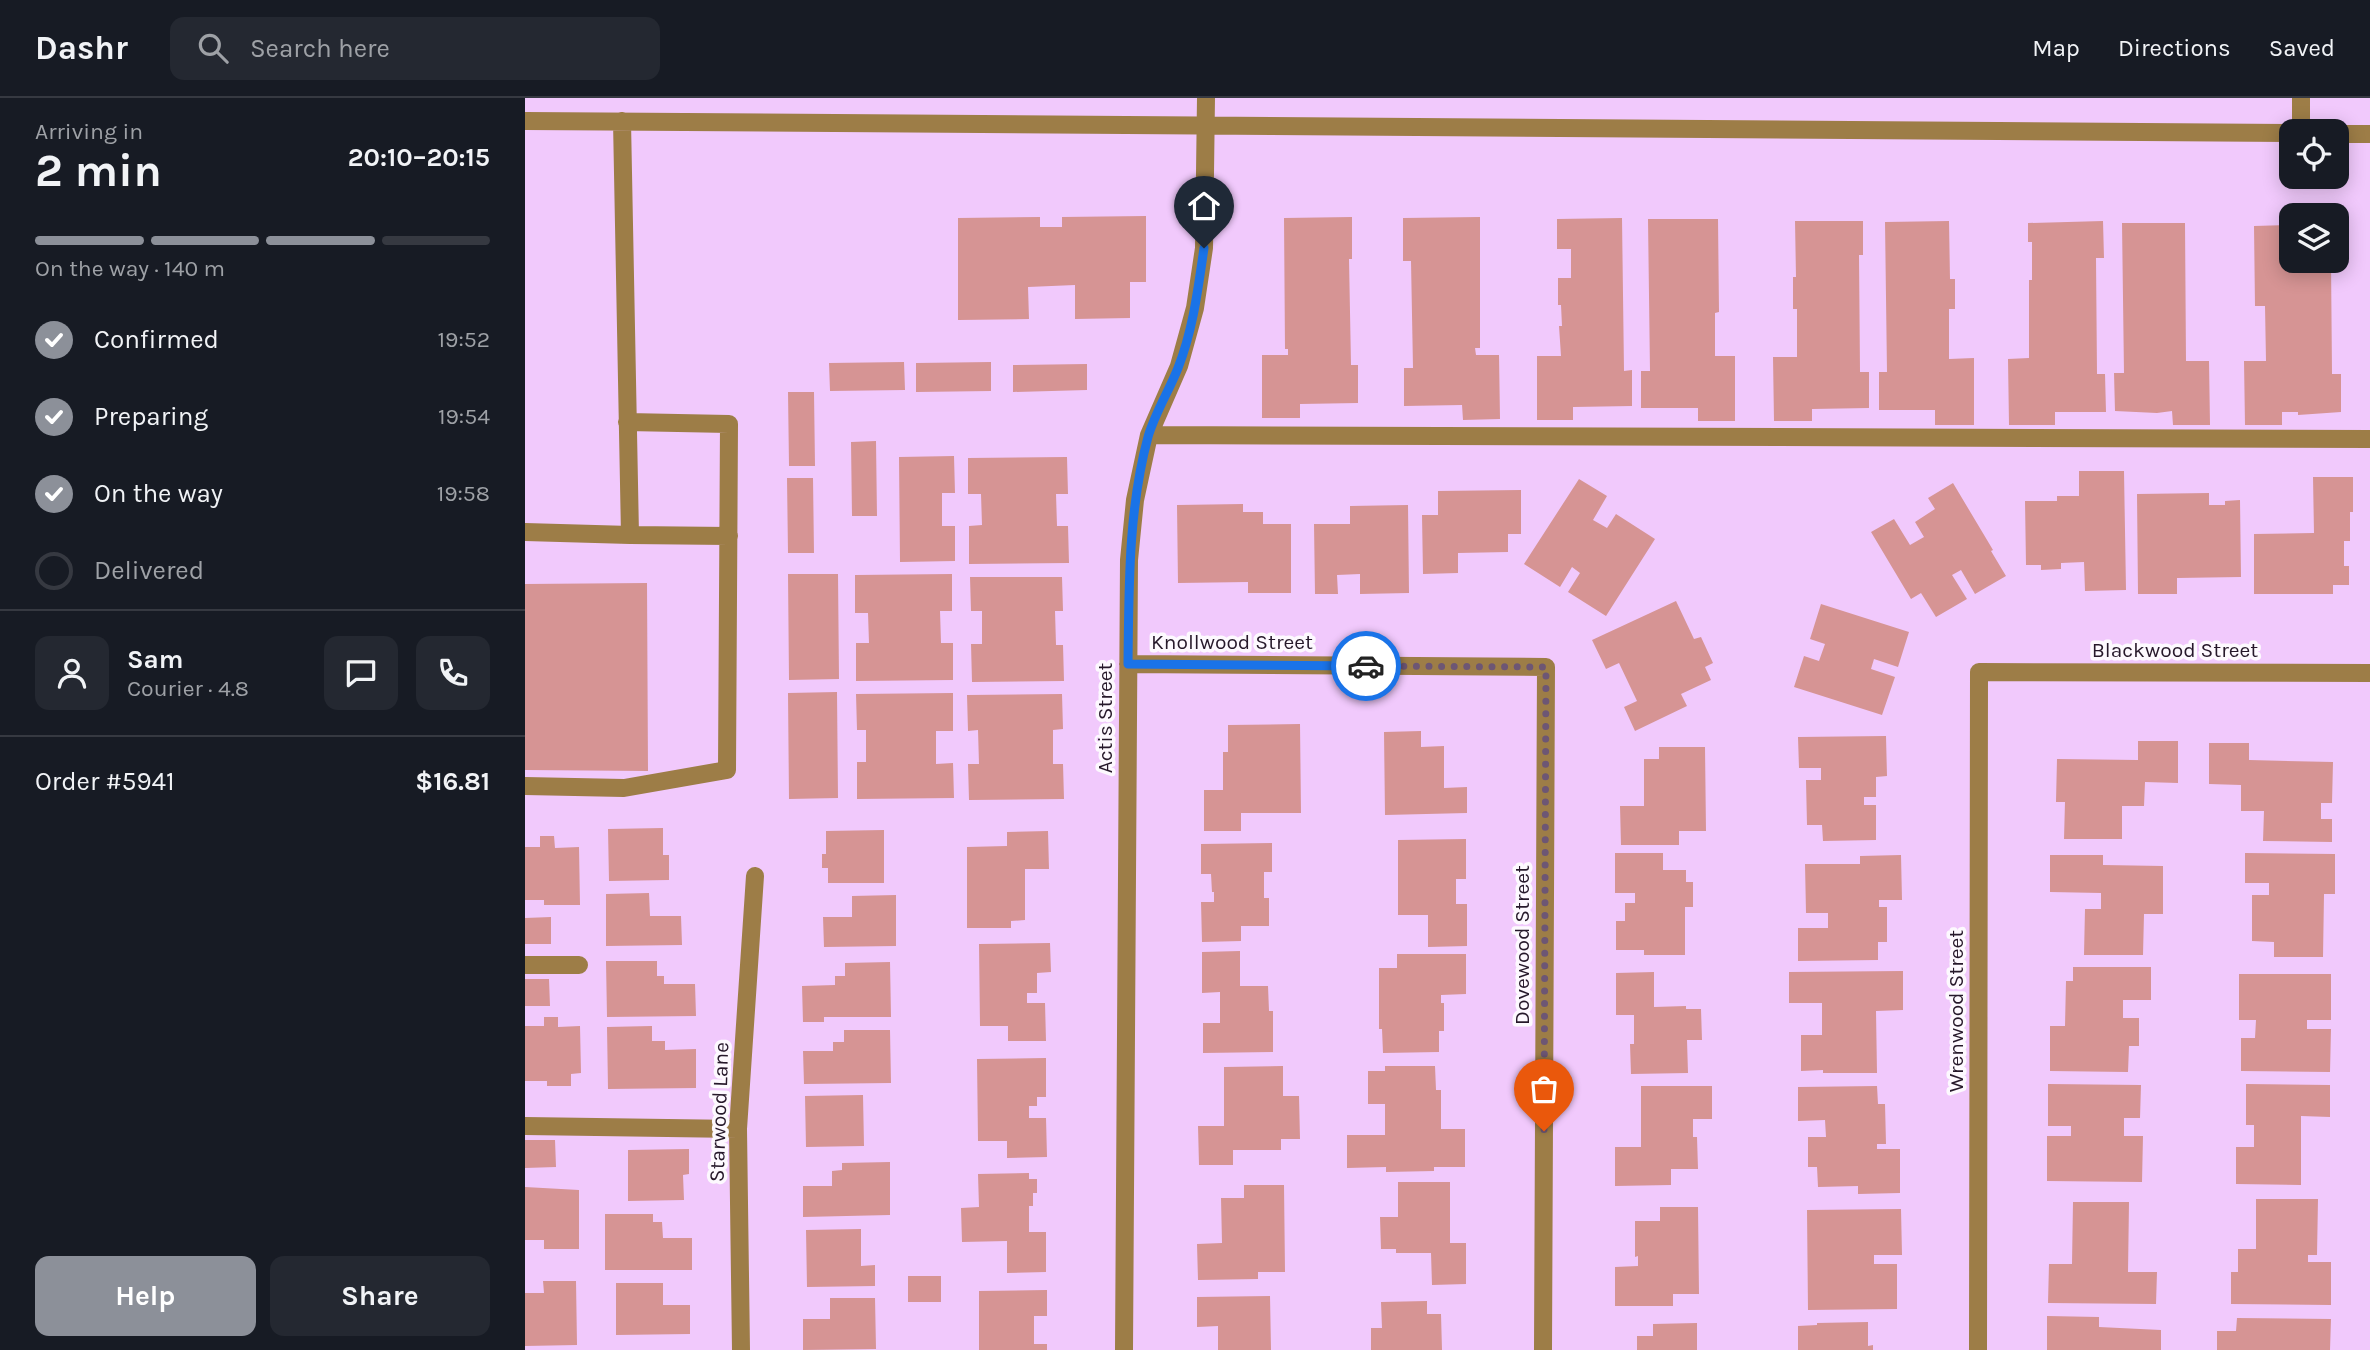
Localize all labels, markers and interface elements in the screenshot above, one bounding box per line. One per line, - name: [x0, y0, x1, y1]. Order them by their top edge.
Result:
- search box: [170, 17, 660, 80]
- text: Dashr: [35, 29, 128, 67]
- icon: search: [194, 29, 232, 67]
- text: Search here: [250, 33, 390, 64]
- text: Map: [2032, 34, 2080, 62]
- text: Directions: [2118, 34, 2231, 62]
- text: Saved: [2269, 34, 2335, 62]
- text: Arriving in: [35, 118, 143, 145]
- map controls: [2279, 119, 2349, 273]
- button: locate: [2279, 119, 2349, 189]
- text: 20:10–20:15: [348, 142, 490, 173]
- text: 2 min: [35, 144, 162, 198]
- pin: [1174, 176, 1234, 248]
- icon: home: [1185, 187, 1223, 225]
- button: layers: [2279, 203, 2349, 273]
- text: On the way · 140 m: [35, 255, 225, 282]
- icon: check: [35, 321, 73, 359]
- text: Confirmed: [94, 324, 219, 355]
- text: 19:52: [437, 326, 490, 353]
- icon: check: [35, 398, 73, 436]
- text: Preparing: [94, 401, 208, 432]
- text: 19:54: [438, 403, 490, 430]
- icon: check: [35, 475, 73, 513]
- text: On the way: [94, 478, 223, 509]
- text: 19:58: [437, 480, 490, 507]
- text: Delivered: [94, 555, 204, 586]
- street label: Knollwood Street: [1151, 630, 1313, 654]
- courier: [1331, 631, 1401, 701]
- button: person: [35, 636, 109, 710]
- button: chat: [324, 636, 398, 710]
- button: phone: [416, 636, 490, 710]
- street label: Blackwood Street: [2092, 638, 2258, 662]
- text: Sam: [127, 644, 183, 675]
- icon: car: [1347, 647, 1385, 685]
- street label: Actis Street: [1093, 663, 1117, 773]
- text: Courier · 4.8: [127, 675, 249, 702]
- text: Order #5941: [35, 766, 175, 797]
- text: $16.81: [415, 766, 490, 797]
- street label: Dovewood Street: [1510, 865, 1534, 1025]
- street label: Wrenwood Street: [1944, 930, 1968, 1092]
- street label: Starwood Lane: [705, 1042, 733, 1182]
- pin: [1514, 1059, 1574, 1131]
- icon: bag: [1525, 1070, 1563, 1108]
- button: Help: [35, 1256, 256, 1336]
- button: Share: [270, 1256, 490, 1336]

